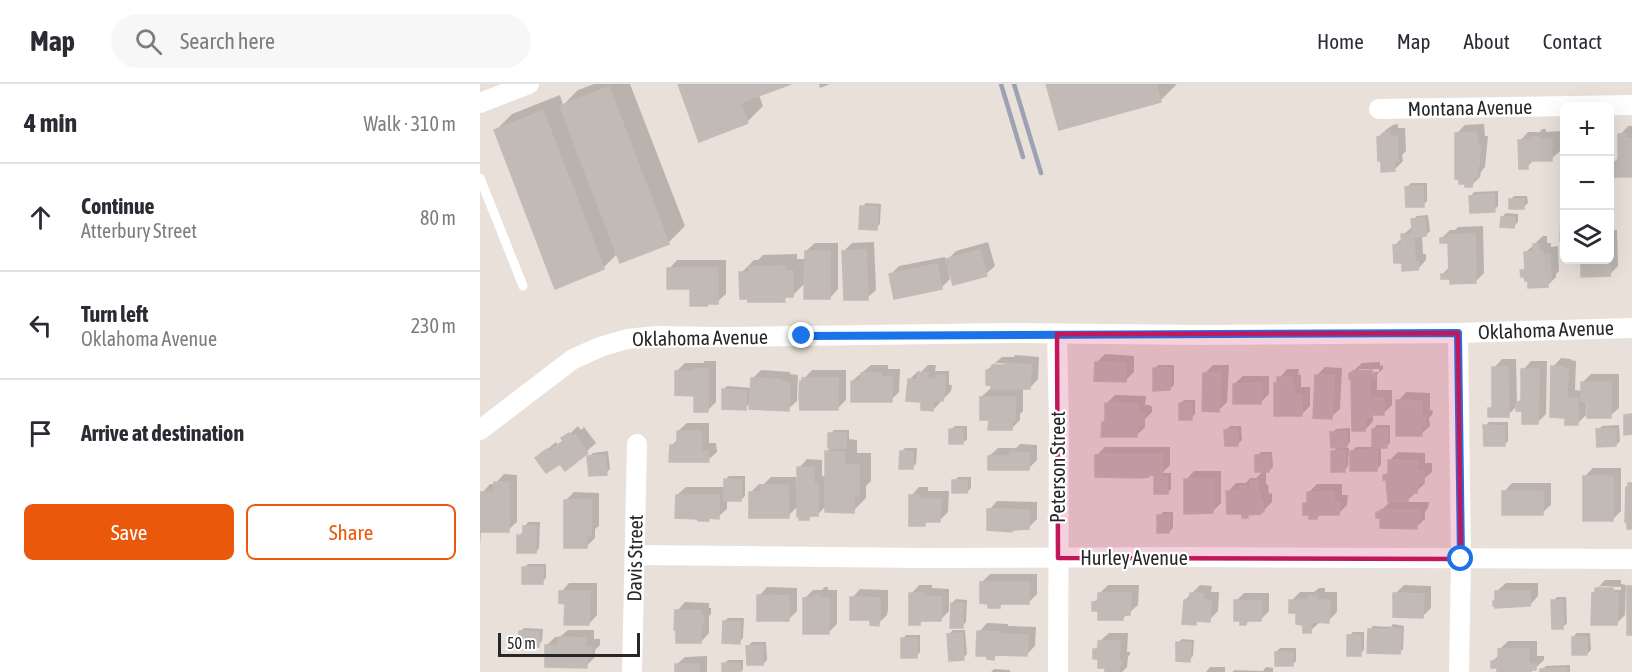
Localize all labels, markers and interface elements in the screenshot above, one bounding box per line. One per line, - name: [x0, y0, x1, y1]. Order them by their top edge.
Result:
- search box: [111, 14, 531, 68]
- text: Map: [30, 25, 75, 57]
- icon: search: [132, 25, 165, 58]
- text: Search here: [180, 28, 275, 54]
- text: Home: [1317, 29, 1364, 53]
- text: Map: [1397, 29, 1431, 53]
- text: About: [1464, 29, 1510, 53]
- text: Contact: [1543, 29, 1602, 53]
- street label: Montana Avenue: [1407, 95, 1533, 120]
- map controls: [1560, 102, 1614, 264]
- button: +: [1560, 102, 1614, 156]
- text: 4 min: [24, 108, 77, 138]
- text: Walk · 310 m: [364, 112, 456, 135]
- button: −: [1560, 156, 1614, 210]
- text: Continue: [81, 193, 155, 219]
- icon: ahead: [24, 201, 57, 234]
- text: 80 m: [420, 206, 456, 229]
- button: layers: [1560, 210, 1614, 264]
- text: Atterbury Street: [81, 219, 197, 242]
- text: Turn left: [81, 301, 148, 327]
- icon: left: [24, 309, 57, 342]
- text: 230 m: [411, 314, 456, 337]
- street label: Oklahoma Avenue: [1478, 316, 1614, 343]
- route end: [788, 322, 814, 348]
- street label: Oklahoma Avenue: [632, 325, 768, 350]
- text: Oklahoma Avenue: [81, 327, 217, 350]
- street label: Peterson Street: [1046, 411, 1069, 523]
- icon: arrive: [24, 417, 57, 450]
- text: Arrive at destination: [81, 420, 244, 446]
- button: Save: [24, 504, 234, 560]
- button: Share: [246, 504, 456, 560]
- street label: Davis Street: [622, 514, 647, 602]
- route start: [1447, 545, 1473, 571]
- street label: Hurley Avenue: [1080, 546, 1188, 569]
- scale bar: [498, 630, 640, 658]
- text: 50 m: [507, 634, 536, 652]

